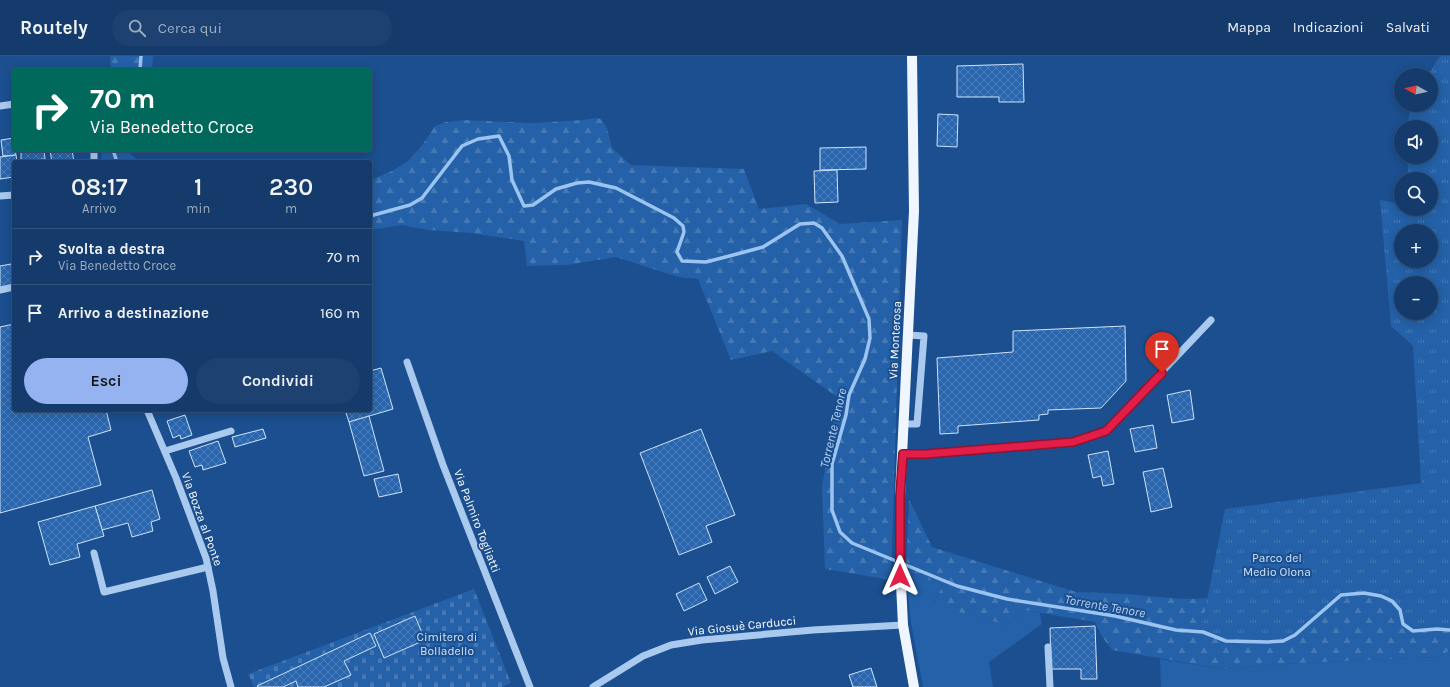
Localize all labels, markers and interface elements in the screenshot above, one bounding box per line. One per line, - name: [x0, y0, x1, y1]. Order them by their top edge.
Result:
- search box: [112, 10, 392, 46]
- text: Routely: [20, 17, 88, 39]
- icon: search: [126, 17, 148, 39]
- text: Cerca qui: [158, 19, 222, 37]
- text: Mappa: [1227, 19, 1271, 36]
- text: Indicazioni: [1293, 19, 1364, 36]
- text: Salvati: [1386, 19, 1430, 36]
- north arrow: [1394, 68, 1438, 112]
- map controls: [1394, 68, 1438, 320]
- text: 70 m: [90, 82, 155, 115]
- icon: right: [24, 84, 76, 136]
- text: Via Benedetto Croce: [90, 116, 254, 138]
- button: sound: [1394, 120, 1438, 164]
- button: search: [1394, 172, 1438, 216]
- text: 08:17: [71, 173, 127, 201]
- text: 1: [194, 173, 202, 201]
- text: 230: [269, 173, 313, 201]
- text: Arrivo: [82, 201, 116, 216]
- text: min: [186, 201, 210, 216]
- text: m: [285, 201, 297, 216]
- button: +: [1394, 224, 1438, 268]
- text: Svolta a destra: [58, 240, 165, 258]
- icon: right: [24, 246, 46, 268]
- text: 70 m: [326, 248, 360, 266]
- text: Via Benedetto Croce: [58, 258, 176, 273]
- button: −: [1394, 276, 1438, 320]
- street label: Via Monterosa: [886, 301, 904, 379]
- icon: arrive: [24, 302, 46, 324]
- text: Arrivo a destinazione: [58, 304, 209, 322]
- text: 160 m: [320, 304, 360, 322]
- pin: [1145, 332, 1179, 373]
- icon: arrive: [1151, 338, 1173, 360]
- button: Esci: [24, 358, 188, 404]
- button: Condividi: [196, 358, 360, 404]
- water label: Torrente Tenore: [817, 387, 849, 469]
- street label: Via Palmiro Togliatti: [451, 467, 503, 575]
- street label: Via Bozza al Ponte: [179, 470, 225, 568]
- park label: Parco del Medio Olona: [1243, 551, 1311, 579]
- position arrow: [879, 555, 921, 597]
- water label: Torrente Tenore: [1064, 592, 1146, 620]
- street label: Via Giosuè Carducci: [687, 613, 797, 639]
- park label: Cimitero di Bolladello: [417, 630, 477, 658]

